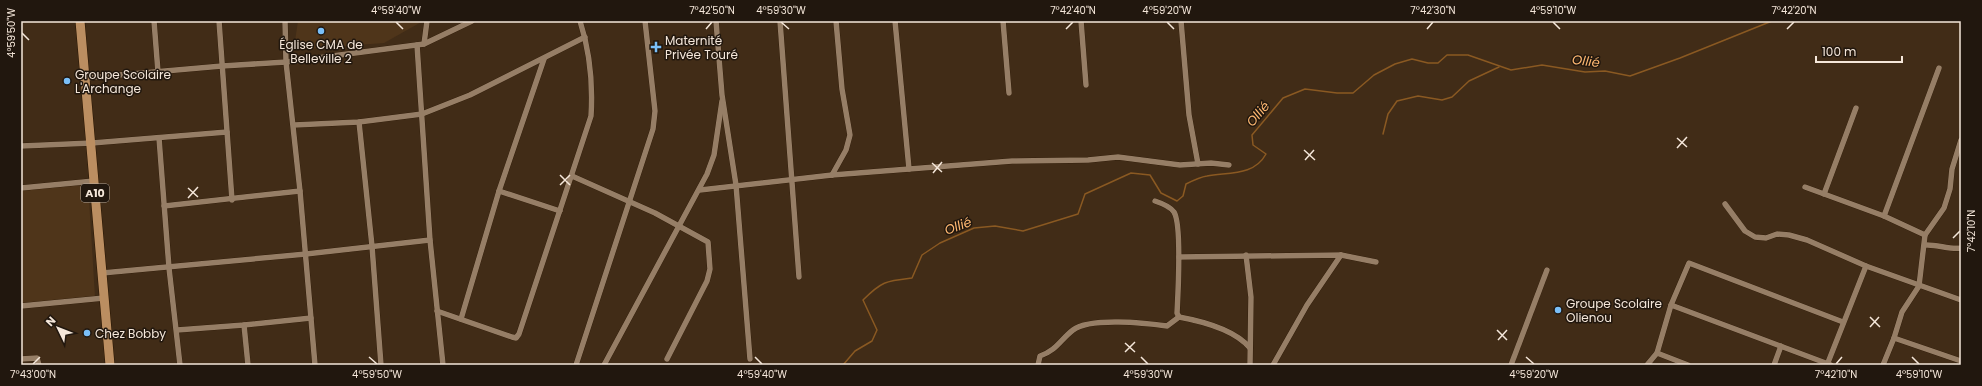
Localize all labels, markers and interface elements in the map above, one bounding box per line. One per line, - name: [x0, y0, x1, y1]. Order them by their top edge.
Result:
- text: 4°59'40"W: [371, 3, 421, 18]
- text: 7°42'50"N: [689, 3, 735, 18]
- text: 4°59'30"W: [756, 3, 806, 18]
- text: 7°42'40"N: [1050, 3, 1096, 18]
- text: 4°59'20"W: [1142, 3, 1192, 18]
- text: 7°42'30"N: [1410, 3, 1456, 18]
- text: 4°59'10"W: [1530, 3, 1577, 18]
- text: 7°42'20"N: [1771, 3, 1817, 18]
- text: 4°59'50"W: [4, 8, 19, 58]
- marker: Église CMA de Belleville 2: [316, 26, 326, 36]
- place label: Maternité Privée Touré: [665, 32, 738, 63]
- place label: Église CMA de Belleville 2: [279, 36, 363, 67]
- scale bar: [1816, 38, 1902, 64]
- marker: Maternité Privée Touré: [650, 41, 662, 53]
- text: 100 m: [1822, 43, 1856, 60]
- water label: Ollié: [1571, 50, 1601, 72]
- place label: Groupe Scolaire L'Archange: [75, 66, 171, 97]
- marker: Groupe Scolaire L'Archange: [62, 76, 72, 86]
- water label: Ollié: [1242, 97, 1274, 131]
- road number: A10: [81, 184, 109, 202]
- text: 7°42'10"N: [1964, 210, 1979, 252]
- water label: Ollié: [942, 212, 974, 240]
- place label: Groupe Scolaire Olienou: [1566, 295, 1662, 326]
- marker: Groupe Scolaire Olienou: [1553, 305, 1563, 315]
- north arrow: [38, 308, 78, 348]
- text: N: [42, 313, 59, 330]
- place label: Chez Bobby: [95, 325, 166, 342]
- marker: Chez Bobby: [82, 328, 92, 338]
- text: 7°43'00"N: [10, 367, 56, 382]
- text: 4°59'50"W: [352, 367, 402, 382]
- text: 4°59'40"W: [737, 367, 787, 382]
- text: 4°59'30"W: [1123, 367, 1173, 382]
- text: 4°59'20"W: [1509, 367, 1559, 382]
- text: 7°42'10"N: [1815, 367, 1857, 382]
- text: 4°59'10"W: [1896, 367, 1943, 382]

